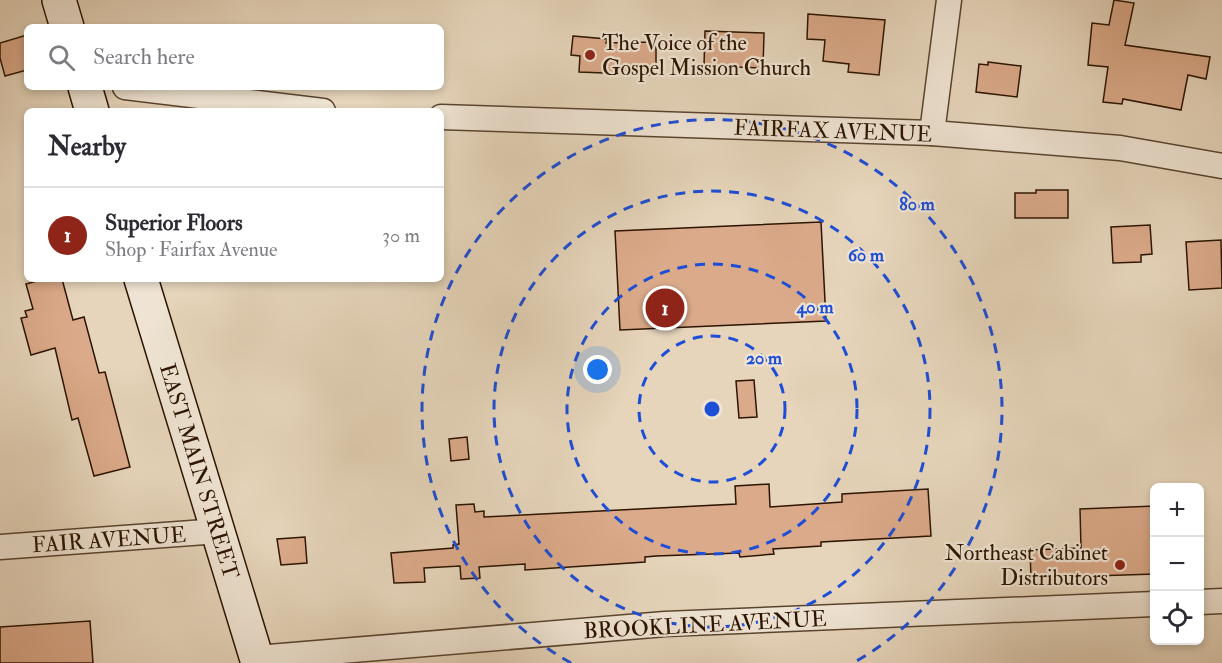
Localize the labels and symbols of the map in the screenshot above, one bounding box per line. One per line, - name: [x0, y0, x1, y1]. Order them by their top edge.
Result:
- place label: The Voice of the Gospel Mission Church: [602, 29, 812, 83]
- marker: The Voice of the Gospel Mission Church: [583, 48, 597, 62]
- street label: FAIRFAX AVENUE: [733, 114, 933, 148]
- text: 80 m: [899, 193, 936, 216]
- text: 60 m: [848, 244, 885, 267]
- pin: 1: [646, 286, 684, 330]
- text: 40 m: [796, 296, 834, 319]
- text: 20 m: [746, 347, 783, 370]
- your location: [583, 355, 612, 384]
- street label: EAST MAIN STREET: [153, 360, 245, 583]
- centre of rings: [702, 399, 722, 419]
- street label: FAIR AVENUE: [31, 521, 187, 559]
- place label: Northeast Cabinet Distributors: [945, 539, 1108, 592]
- marker: Northeast Cabinet Distributors: [1113, 558, 1127, 572]
- street label: BROOKLINE AVENUE: [583, 605, 828, 645]

